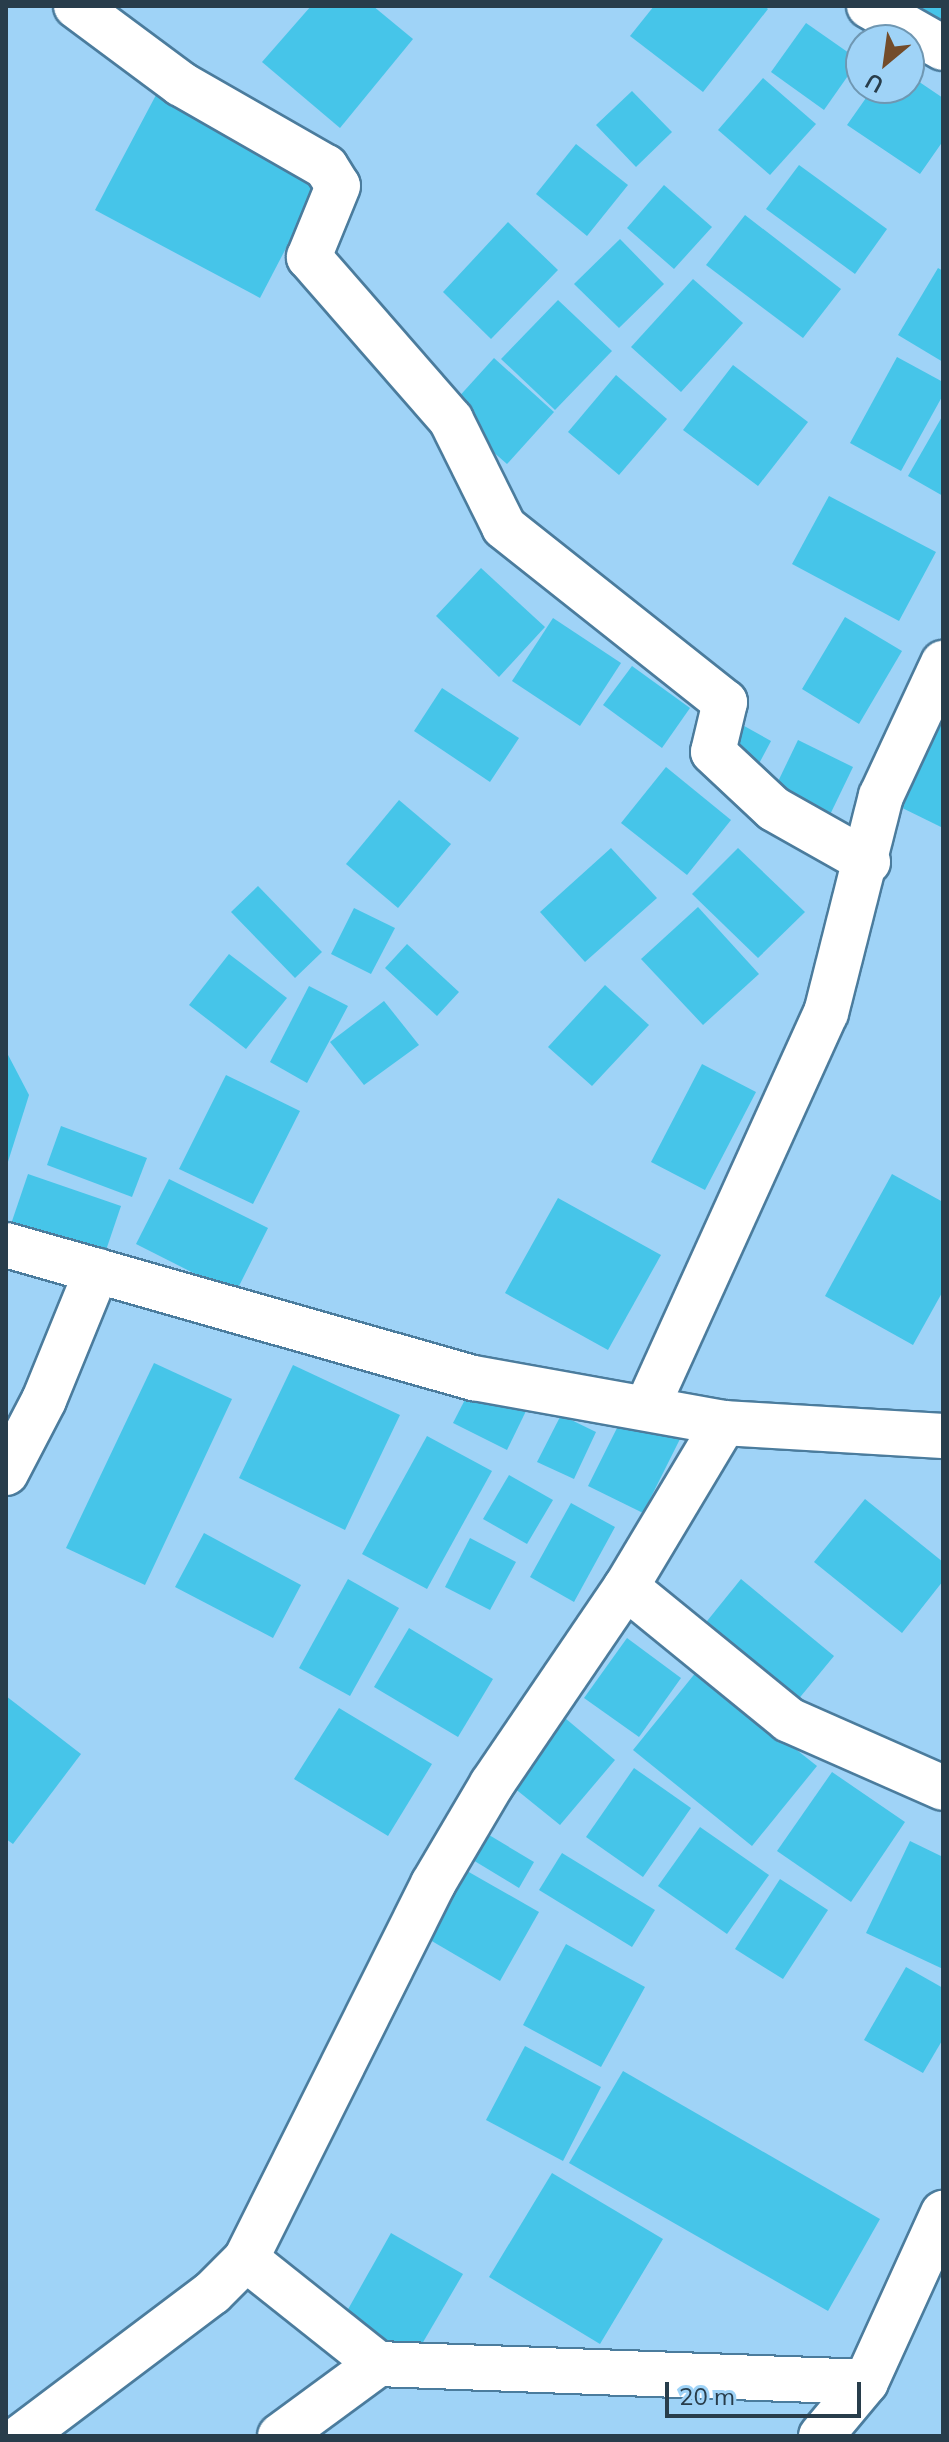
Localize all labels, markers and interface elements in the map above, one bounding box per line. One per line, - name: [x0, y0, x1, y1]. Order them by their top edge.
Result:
- north arrow: [845, 24, 925, 104]
- text: U: [860, 67, 888, 99]
- scale bar: [669, 2366, 865, 2416]
- text: 20 m: [679, 2381, 735, 2411]

